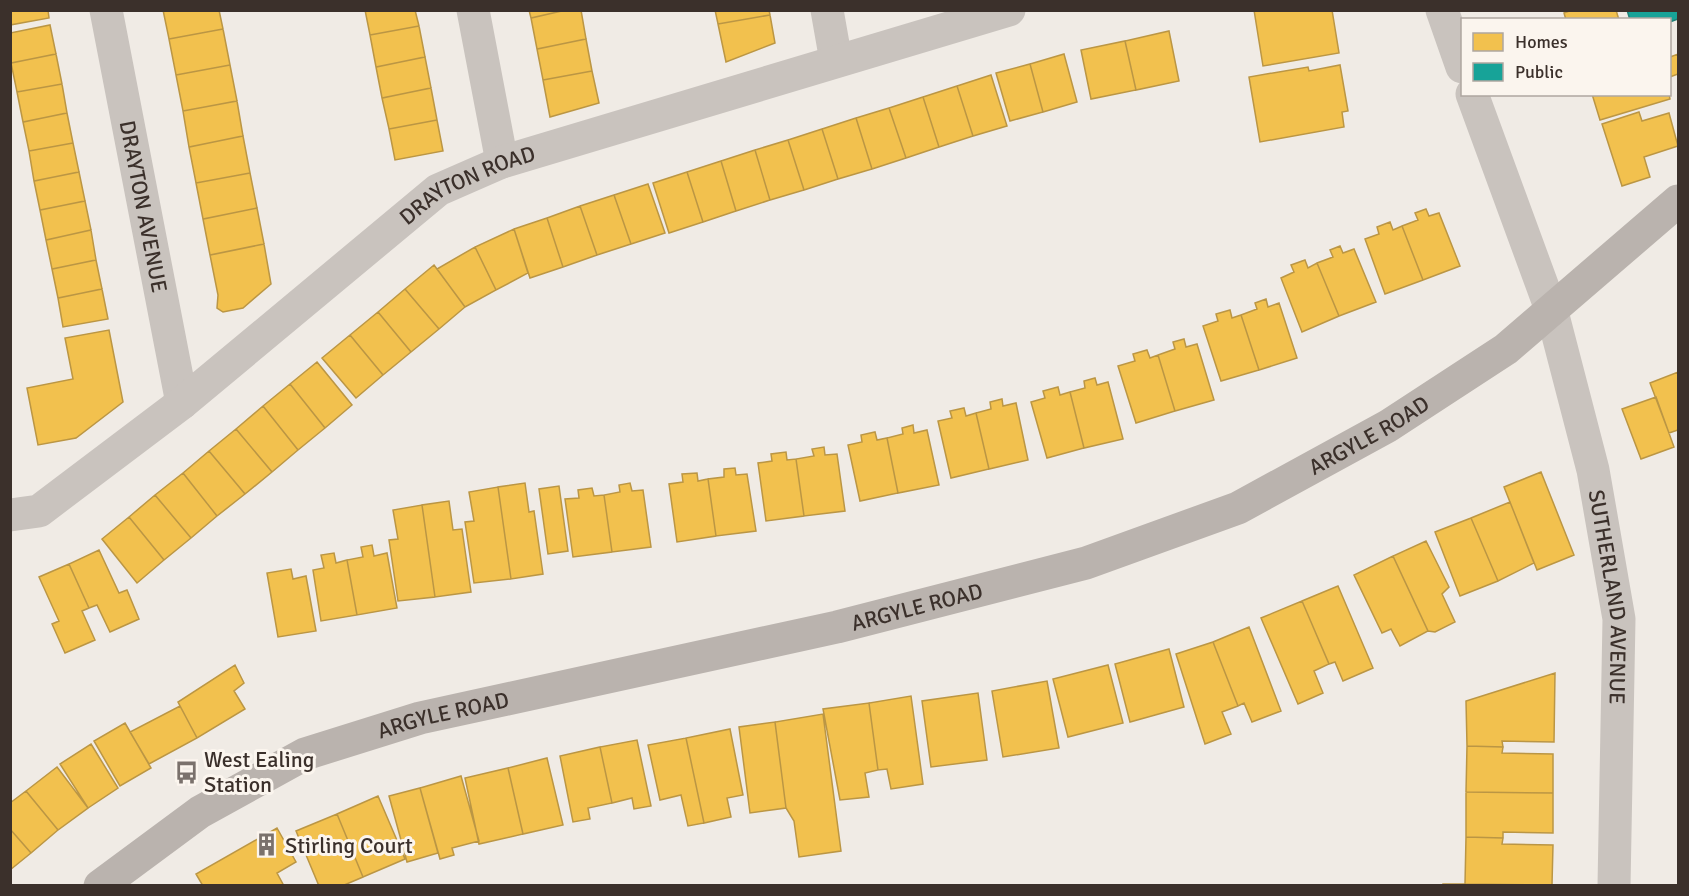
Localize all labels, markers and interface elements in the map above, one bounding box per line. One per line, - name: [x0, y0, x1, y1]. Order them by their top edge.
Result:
- legend: [1461, 18, 1671, 96]
- text: Homes: [1515, 31, 1568, 53]
- text: Public: [1515, 61, 1563, 83]
- street label: DRAYTON AVENUE: [114, 118, 174, 295]
- street label: DRAYTON ROAD: [394, 139, 538, 230]
- street label: ARGYLE ROAD: [1304, 390, 1434, 480]
- street label: SUTHERLAND AVENUE: [1583, 488, 1633, 705]
- street label: ARGYLE ROAD: [848, 577, 985, 636]
- street label: ARGYLE ROAD: [374, 686, 511, 744]
- place label: West Ealing Station: [204, 746, 314, 798]
- bus stop icon: West Ealing Station: [173, 759, 199, 785]
- building icon: Stirling Court: [254, 832, 280, 858]
- place label: Stirling Court: [285, 832, 413, 859]

